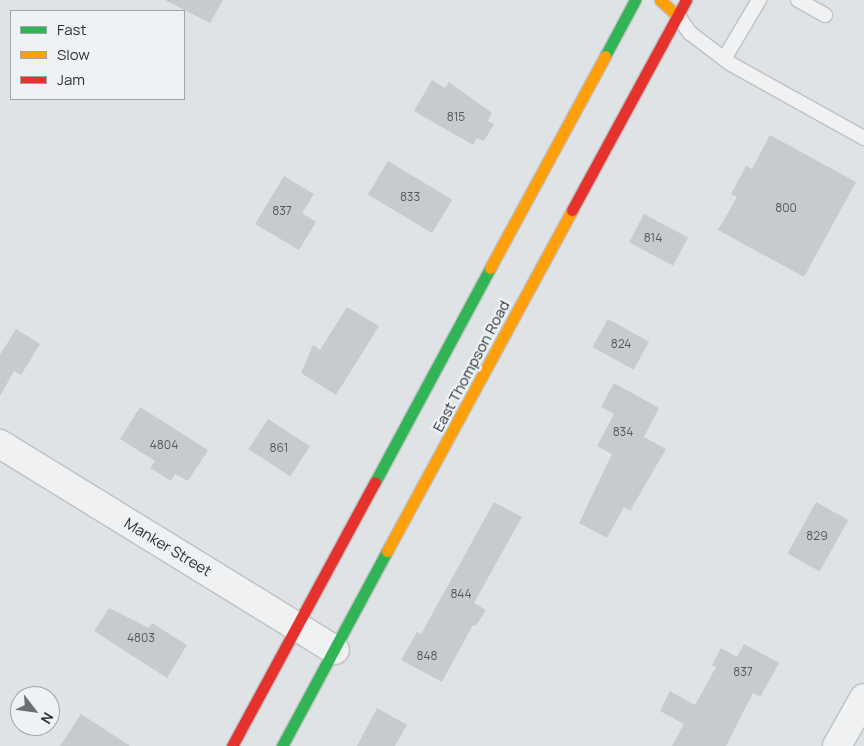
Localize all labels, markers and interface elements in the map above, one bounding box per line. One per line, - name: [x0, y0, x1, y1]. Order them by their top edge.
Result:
- legend: [10, 10, 185, 100]
- text: Fast: [57, 19, 86, 40]
- text: Slow: [57, 44, 90, 65]
- text: Jam: [57, 69, 85, 90]
- house number: 815: [447, 110, 465, 124]
- house number: 833: [400, 190, 420, 204]
- house number: 800: [775, 201, 797, 215]
- house number: 837: [272, 204, 292, 218]
- house number: 814: [644, 231, 662, 245]
- street label: East Thompson Road: [429, 297, 513, 435]
- house number: 824: [611, 337, 631, 351]
- house number: 834: [613, 425, 633, 439]
- house number: 4804: [150, 438, 178, 452]
- house number: 861: [270, 441, 288, 455]
- street label: Manker Street: [121, 514, 215, 580]
- house number: 829: [806, 529, 828, 543]
- house number: 844: [450, 587, 472, 601]
- house number: 4803: [127, 631, 155, 645]
- house number: 848: [416, 649, 438, 663]
- house number: 837: [733, 665, 753, 679]
- north arrow: [10, 686, 60, 736]
- text: N: [37, 709, 58, 727]

